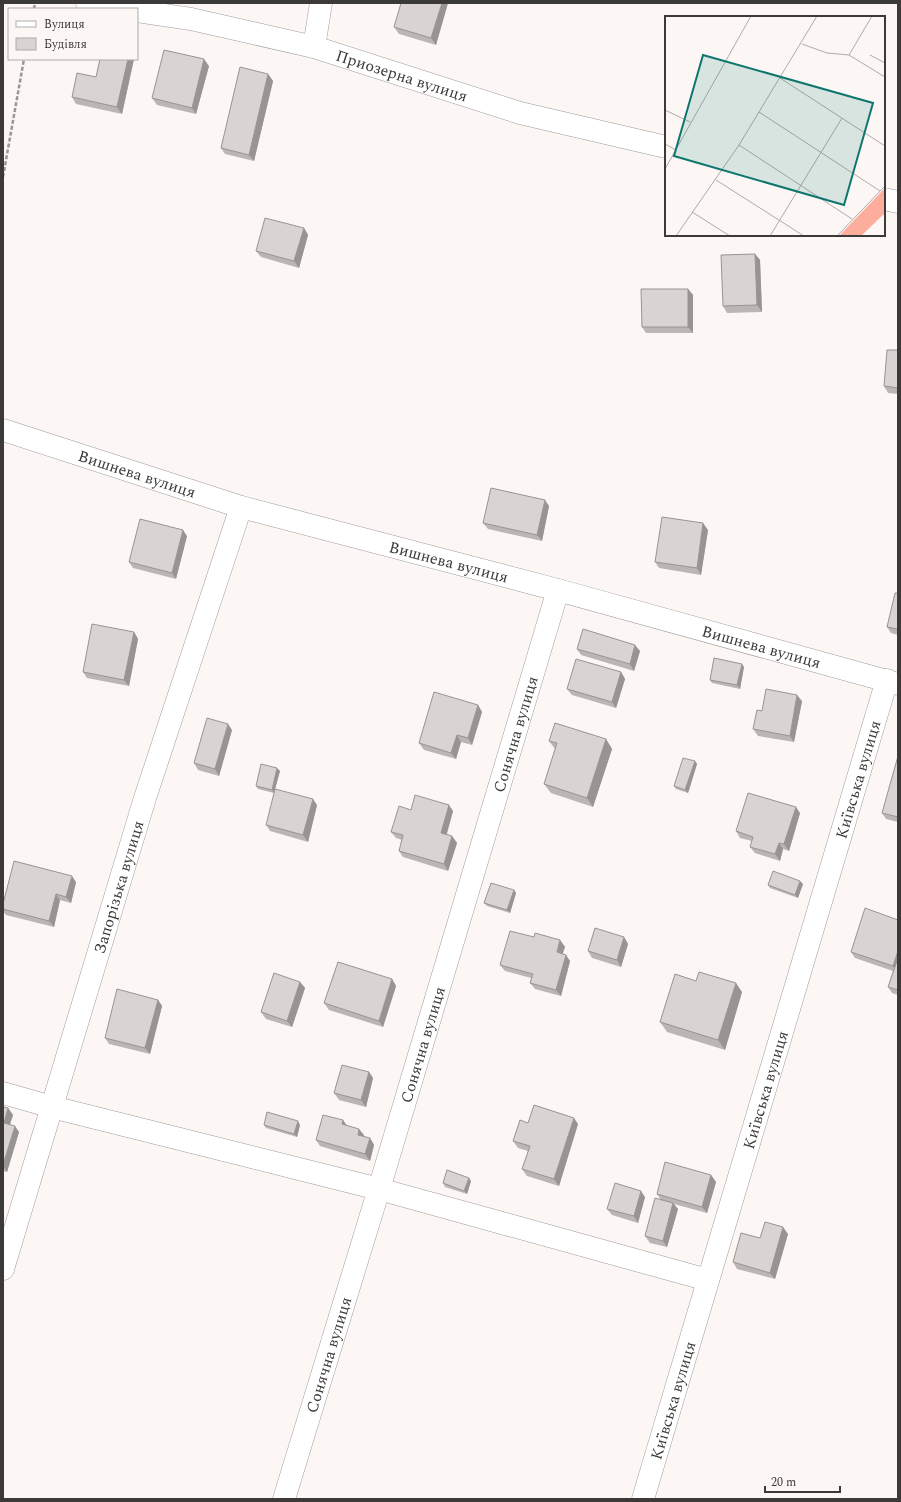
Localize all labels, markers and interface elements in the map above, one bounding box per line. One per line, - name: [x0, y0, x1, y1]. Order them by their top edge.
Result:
- legend: [8, 8, 138, 60]
- text: Вулиця: [44, 15, 85, 34]
- inset map: [665, 16, 885, 236]
- text: Будівля: [44, 35, 87, 54]
- street label: Приозерна вулиця: [333, 44, 471, 108]
- street label: Вишнева вулиця: [75, 444, 199, 505]
- street label: Вишнева вулиця: [386, 535, 511, 590]
- street label: Вишнева вулиця: [699, 619, 824, 675]
- street label: Сонячна вулиця: [487, 673, 545, 796]
- street label: Київська вулиця: [829, 717, 887, 842]
- street label: Запорізька вулиця: [88, 818, 151, 957]
- street label: Сонячна вулиця: [394, 984, 452, 1106]
- street label: Київська вулиця: [737, 1028, 795, 1152]
- street label: Сонячна вулиця: [300, 1294, 358, 1416]
- street label: Київська вулиця: [644, 1338, 702, 1463]
- scale bar: [765, 1468, 840, 1494]
- text: 20 m: [771, 1473, 796, 1492]

